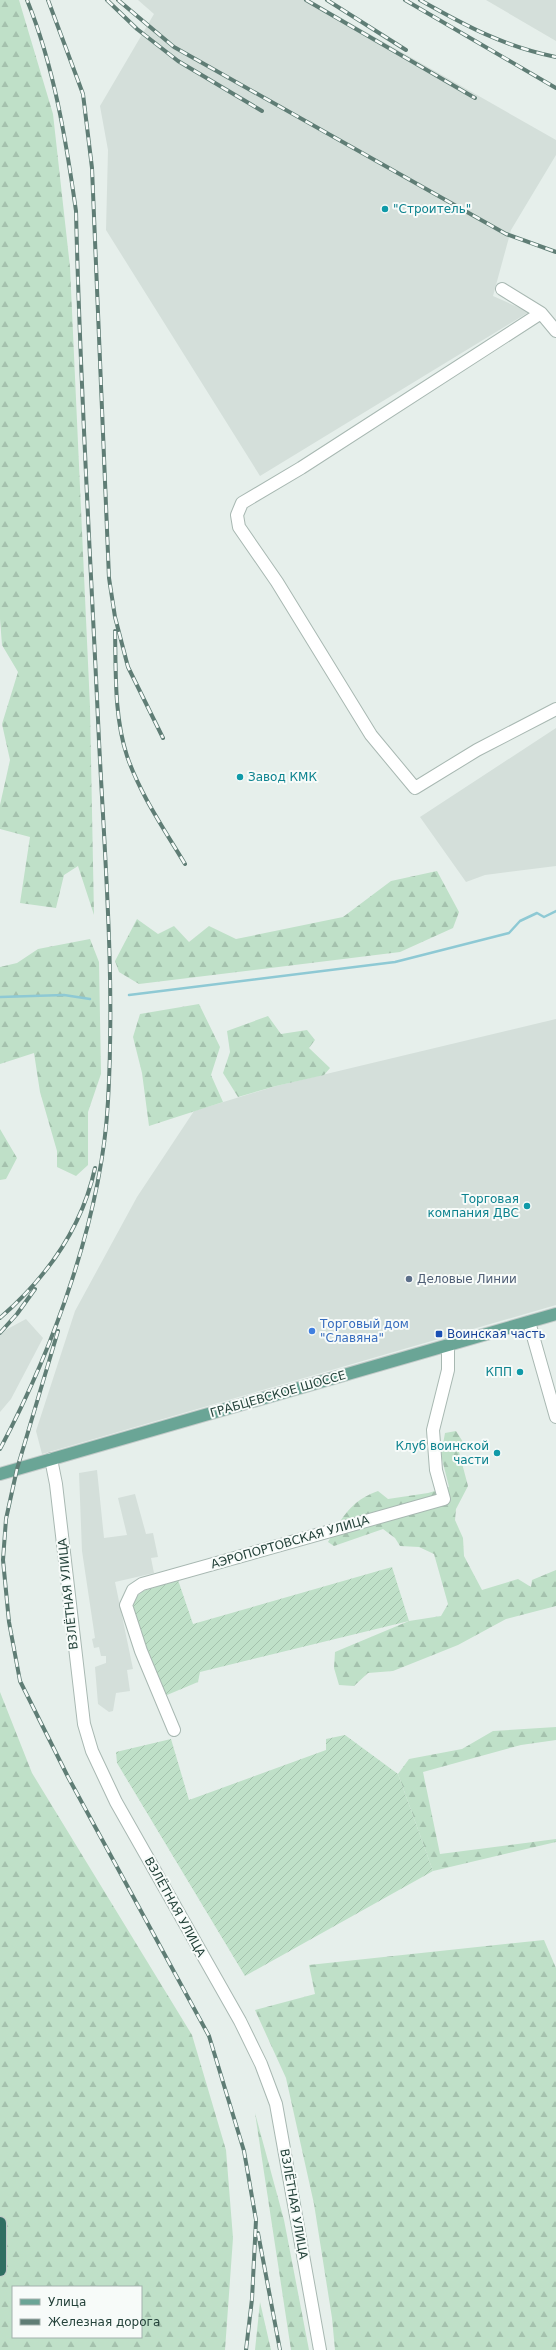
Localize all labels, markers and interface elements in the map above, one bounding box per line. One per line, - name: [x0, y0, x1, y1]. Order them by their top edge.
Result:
- place label: "Строитель": [393, 202, 471, 216]
- marker: "Строитель": [380, 204, 390, 214]
- place label: Завод КМК: [248, 770, 317, 784]
- marker: Завод КМК: [235, 772, 245, 782]
- place label: Торговая компания ДВС: [427, 1192, 519, 1220]
- marker: Торговая компания ДВС: [522, 1201, 532, 1211]
- place label: Деловые Линии: [417, 1272, 517, 1286]
- marker: Деловые Линии: [404, 1274, 414, 1284]
- place label: Торговый дом "Славяна": [319, 1317, 409, 1345]
- marker: Торговый дом "Славяна": [307, 1326, 317, 1336]
- place label: Воинская часть: [447, 1327, 546, 1341]
- marker: Воинская часть: [434, 1329, 444, 1339]
- place label: КПП: [485, 1365, 512, 1379]
- marker: КПП: [515, 1367, 525, 1377]
- street label: ГРАБЦЕВСКОЕ ШОССЕ: [209, 1368, 347, 1420]
- place label: Клуб воинской части: [395, 1439, 489, 1467]
- marker: Клуб воинской части: [492, 1448, 502, 1458]
- street label: АЭРОПОРТОВСКАЯ УЛИЦА: [209, 1512, 372, 1571]
- street label: ВЗЛЁТНАЯ УЛИЦА: [54, 1537, 81, 1651]
- street label: ВЗЛЁТНАЯ УЛИЦА: [142, 1854, 210, 1960]
- street label: ВЗЛЁТНАЯ УЛИЦА: [277, 2147, 312, 2261]
- legend: [12, 2286, 142, 2338]
- text: Улица: [48, 2295, 86, 2309]
- text: Железная дорога: [48, 2315, 160, 2329]

